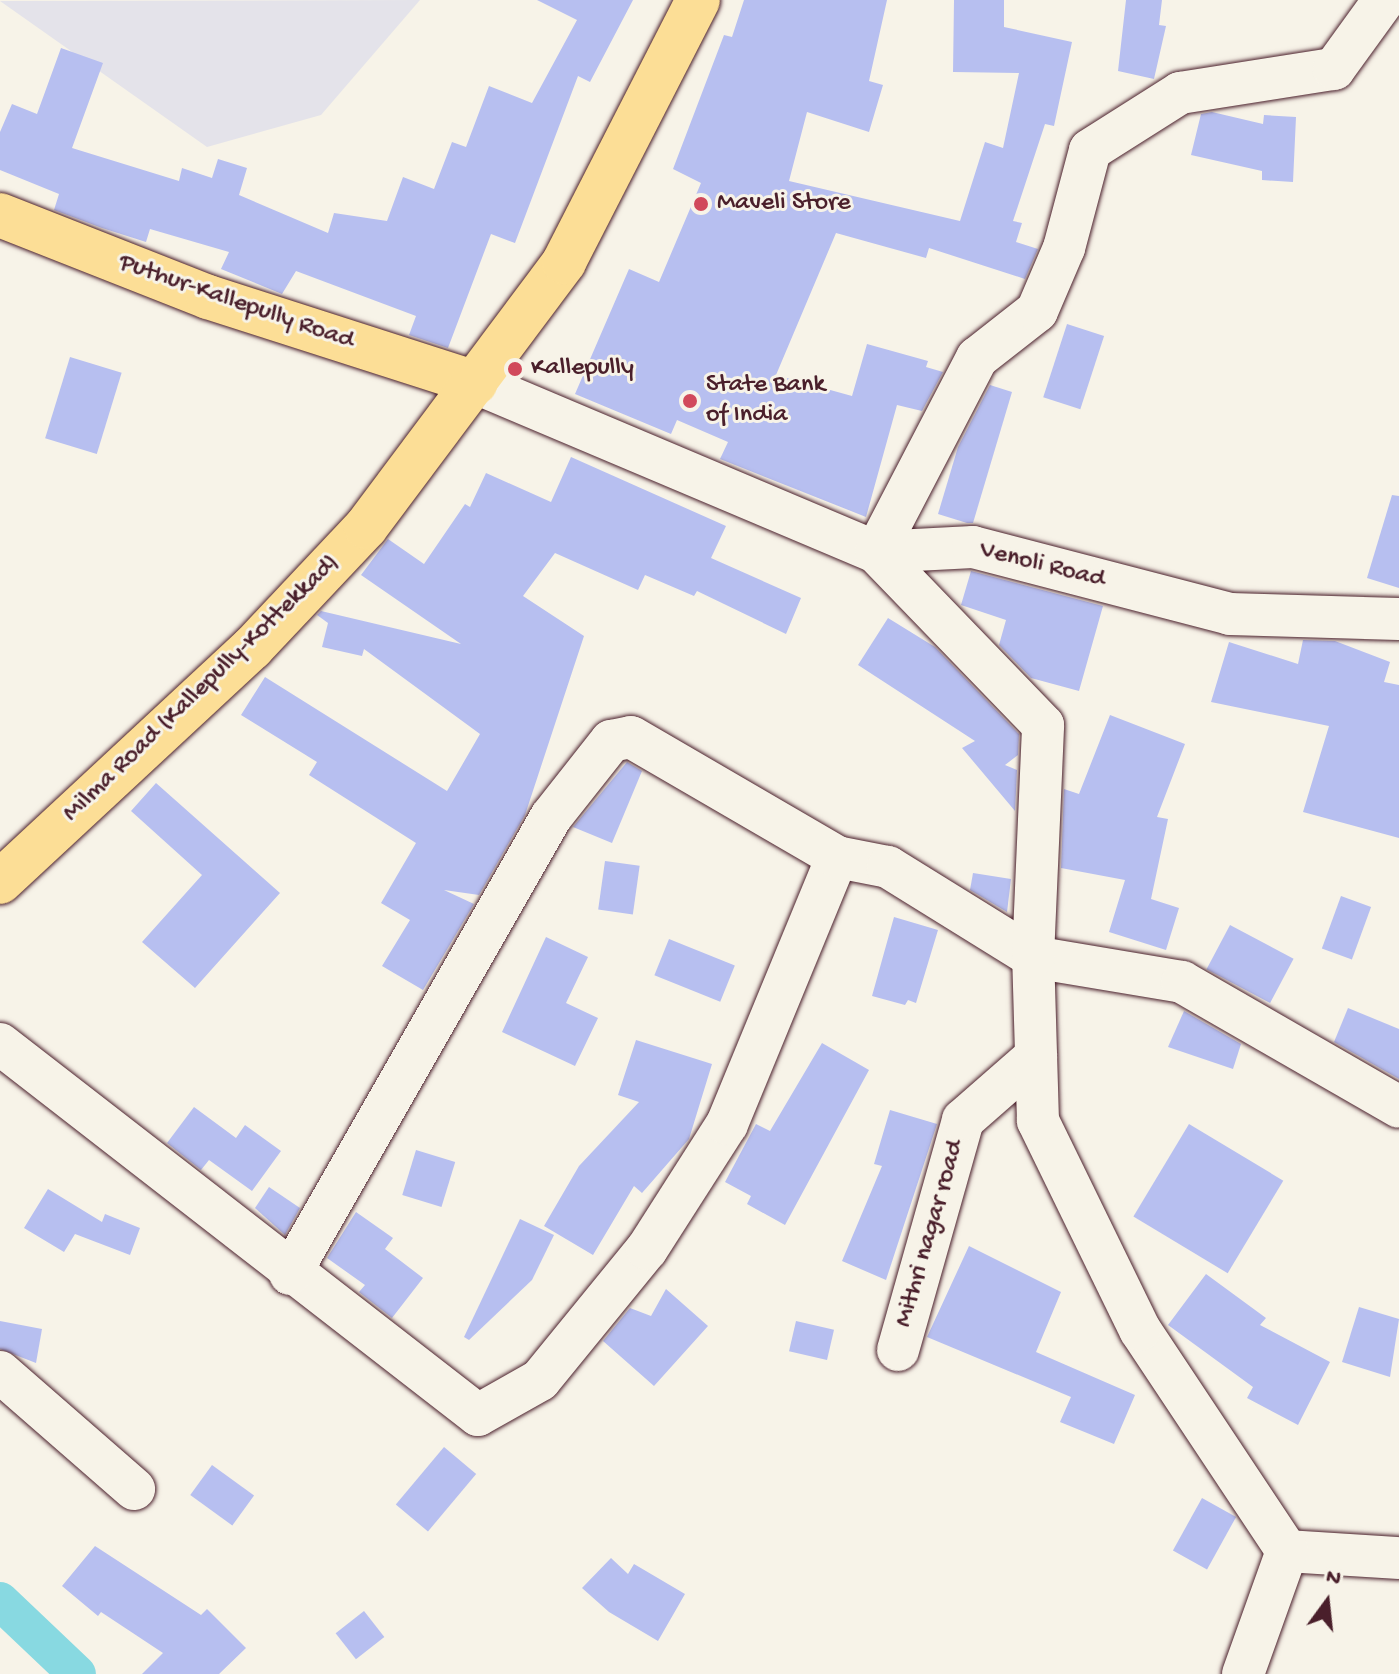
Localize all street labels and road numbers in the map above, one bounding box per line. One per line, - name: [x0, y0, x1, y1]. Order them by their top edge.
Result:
- street label: Puthur-Kallepully Road: [114, 248, 358, 358]
- street label: Venoli Road: [976, 535, 1108, 597]
- street label: Milma Road (Kallepully-Kottekkad): [57, 548, 347, 830]
- street label: Mithri nagar road: [889, 1137, 973, 1331]

